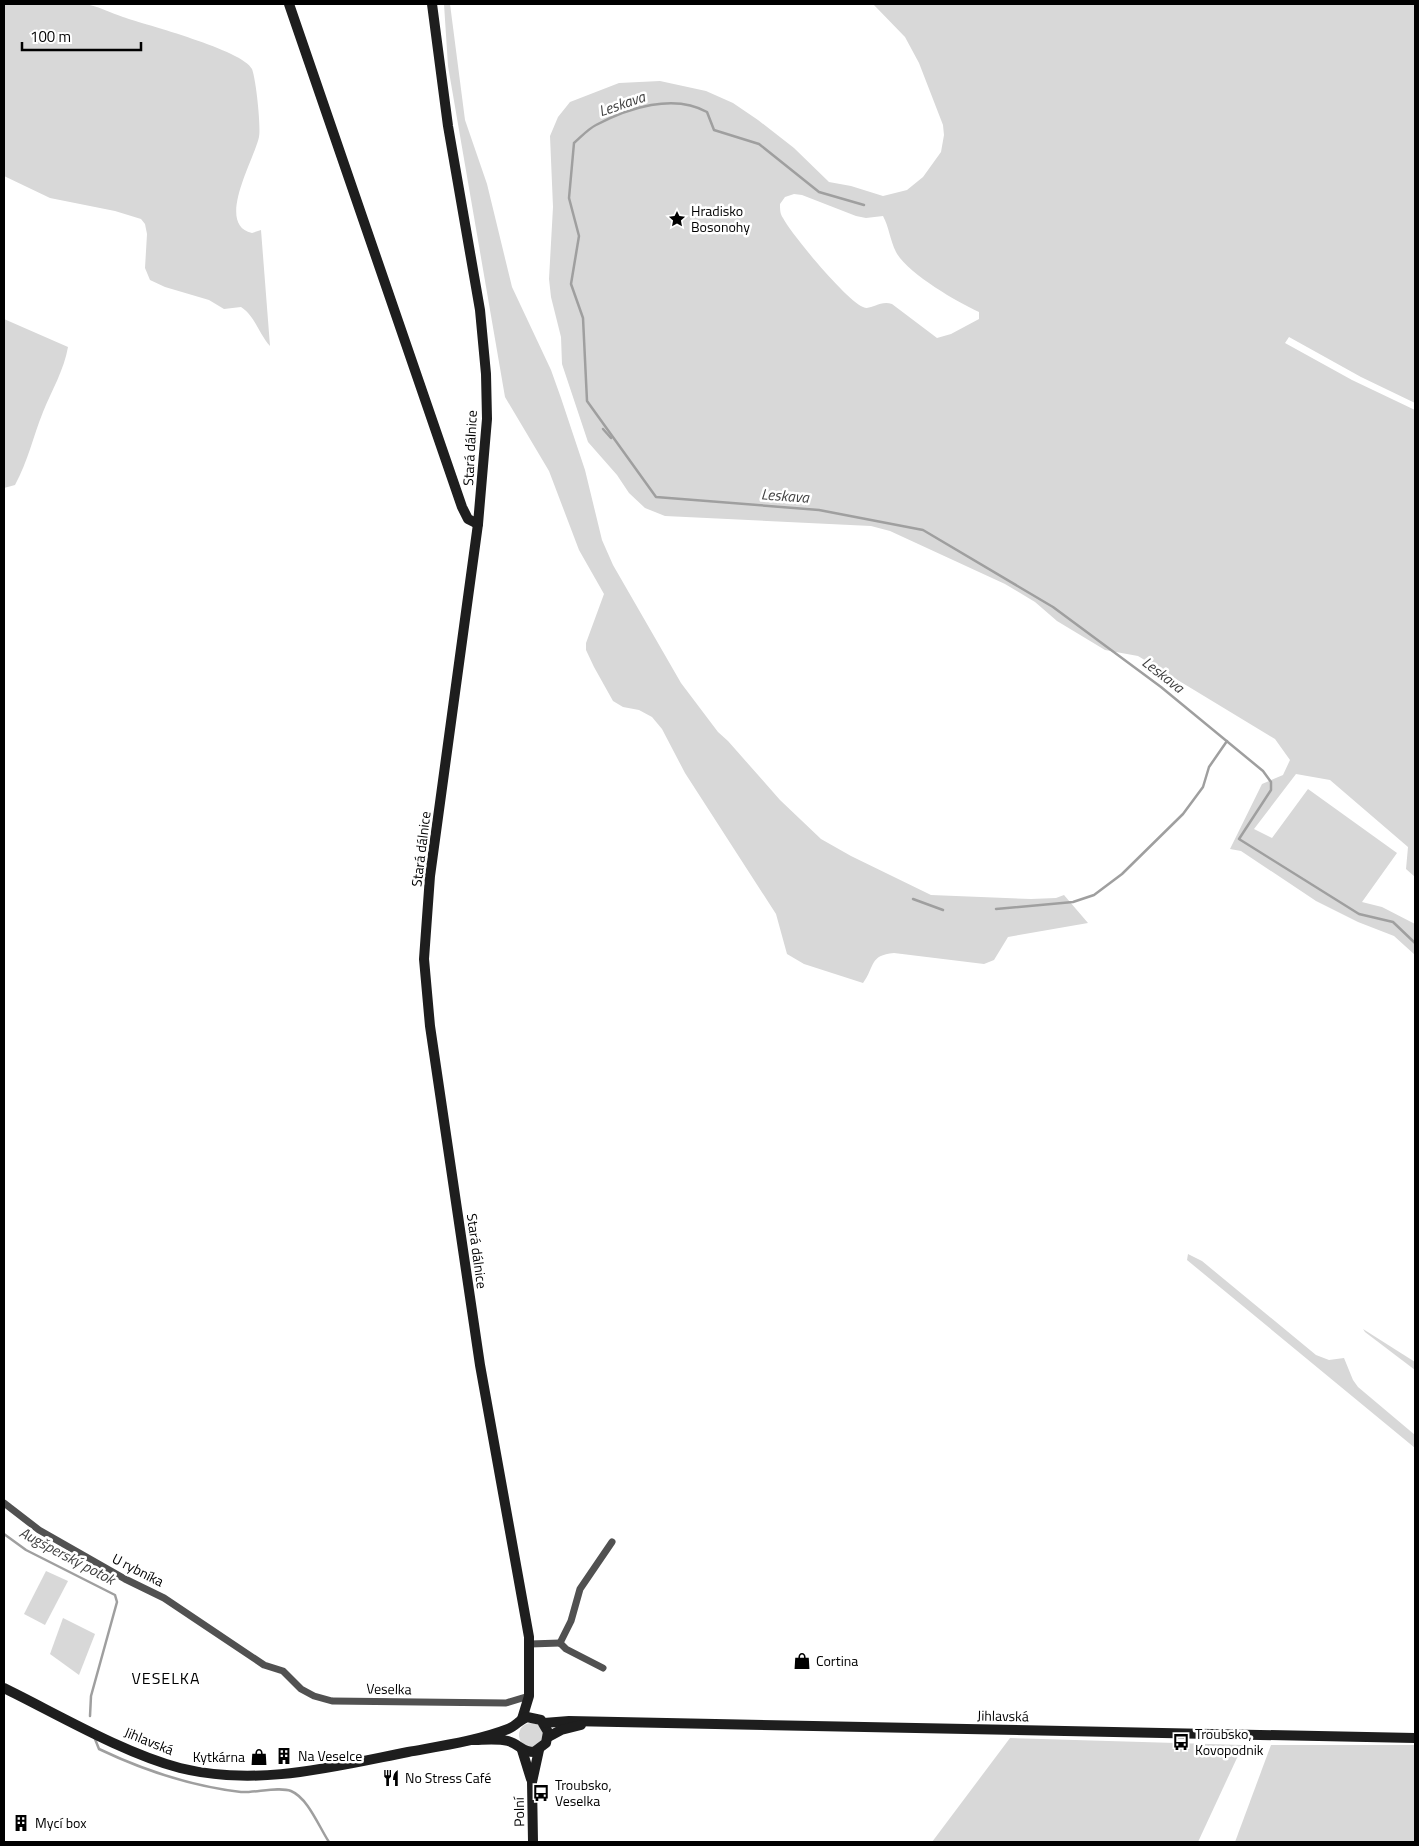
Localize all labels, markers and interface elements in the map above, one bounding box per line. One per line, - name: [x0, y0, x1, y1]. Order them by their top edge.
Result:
- scale bar: [22, 20, 141, 52]
- text: 100 m: [30, 25, 71, 48]
- water label: Leskava: [596, 84, 650, 122]
- place label: Hradisko Bosonohy: [691, 200, 750, 237]
- place icon: Hradisko Bosonohy: [667, 209, 687, 229]
- street label: Stará dálnice: [457, 410, 482, 486]
- water label: Leskava: [760, 482, 811, 509]
- water label: Leskava: [1137, 651, 1190, 699]
- street label: Stará dálnice: [405, 810, 436, 888]
- street label: Stará dálnice: [462, 1212, 493, 1290]
- water label: Augšperský potok: [15, 1521, 121, 1591]
- street label: U rybníka: [109, 1548, 168, 1592]
- place label: Cortina: [816, 1650, 858, 1671]
- shop icon: Cortina: [792, 1651, 812, 1671]
- district label: VESELKA: [132, 1666, 200, 1690]
- street label: Veselka: [366, 1678, 412, 1699]
- street label: Jihlavská: [977, 1705, 1029, 1726]
- street label: Jihlavská: [121, 1721, 177, 1760]
- place label: Troubsko, Kovopodnik: [1195, 1723, 1264, 1760]
- bus stop icon: Troubsko, Kovopodnik: [1171, 1732, 1191, 1752]
- place label: Na Veselce: [298, 1745, 362, 1766]
- place label: Kytkárna: [193, 1746, 245, 1767]
- building icon: Na Veselce: [274, 1746, 294, 1766]
- shop icon: Kytkárna: [249, 1747, 269, 1767]
- place label: No Stress Café: [405, 1767, 491, 1788]
- restaurant icon: No Stress Café: [381, 1768, 401, 1788]
- place label: Troubsko, Veselka: [555, 1774, 612, 1811]
- bus stop icon: Troubsko, Veselka: [531, 1783, 551, 1803]
- street label: Polní: [508, 1796, 529, 1827]
- place label: Mycí box: [35, 1812, 87, 1833]
- building icon: Mycí box: [11, 1813, 31, 1833]

